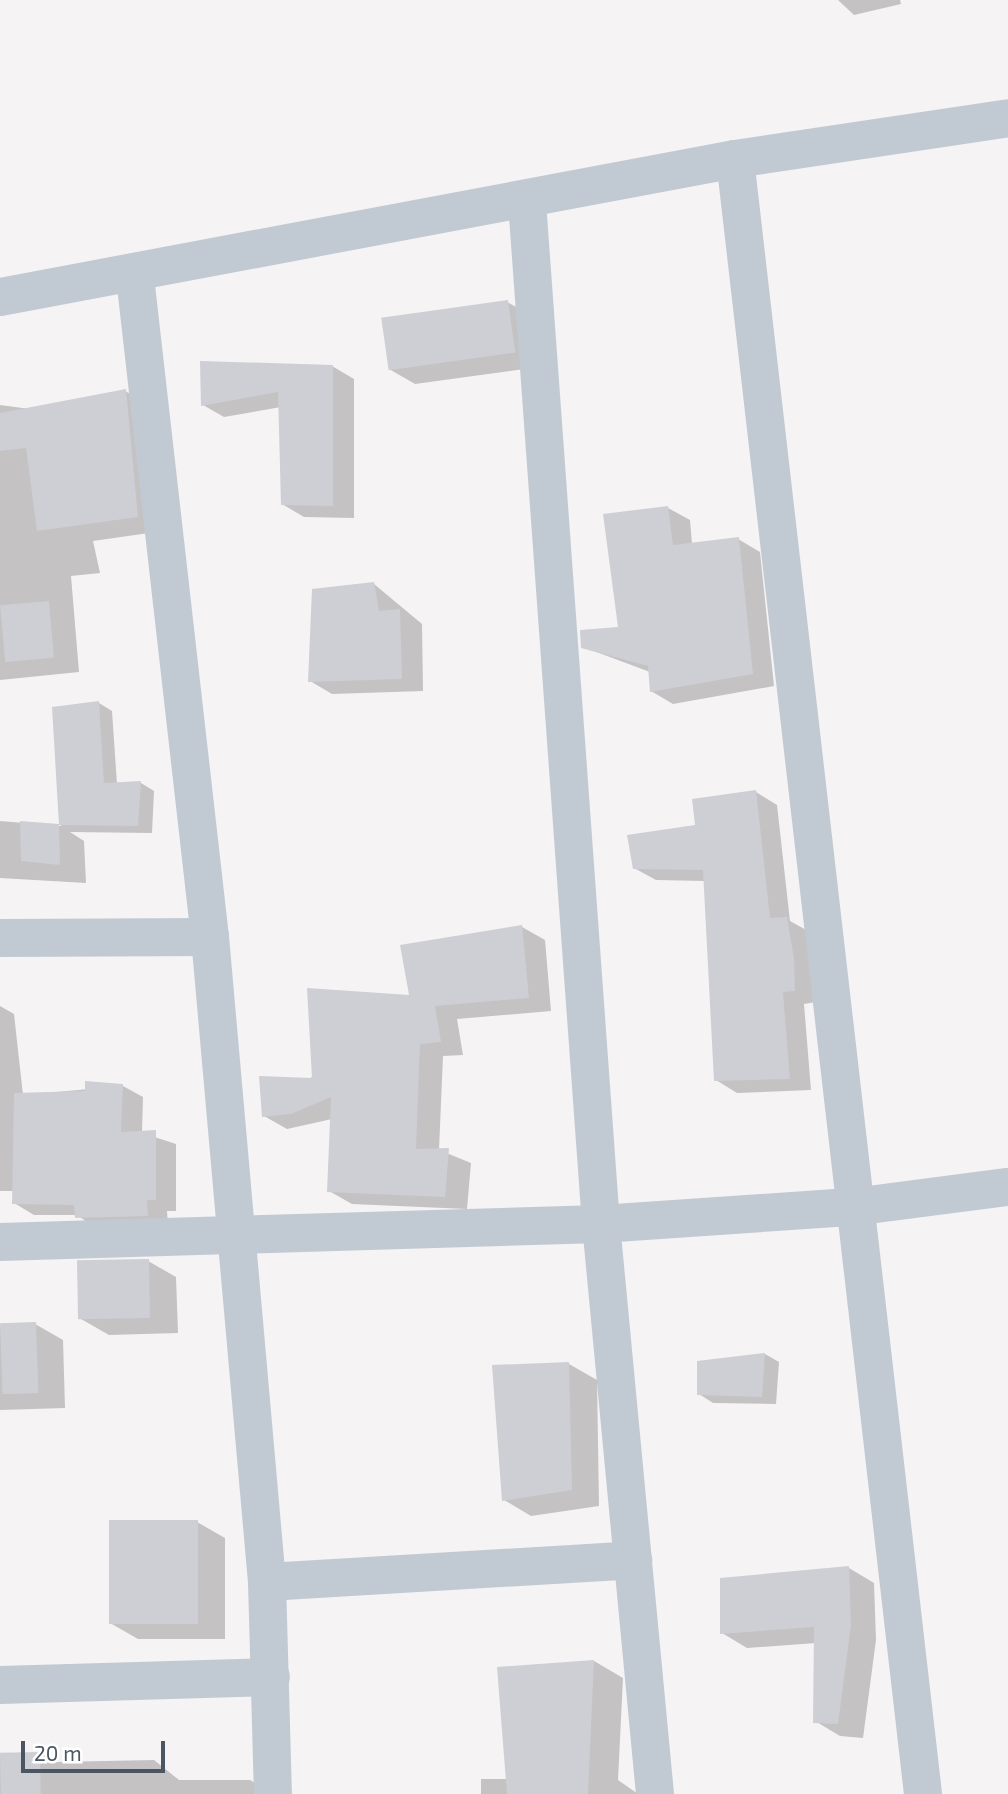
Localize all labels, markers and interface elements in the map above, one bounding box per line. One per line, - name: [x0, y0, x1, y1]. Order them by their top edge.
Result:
- scale bar: [24, 1728, 168, 1772]
- text: 20 m: [34, 1740, 82, 1765]

